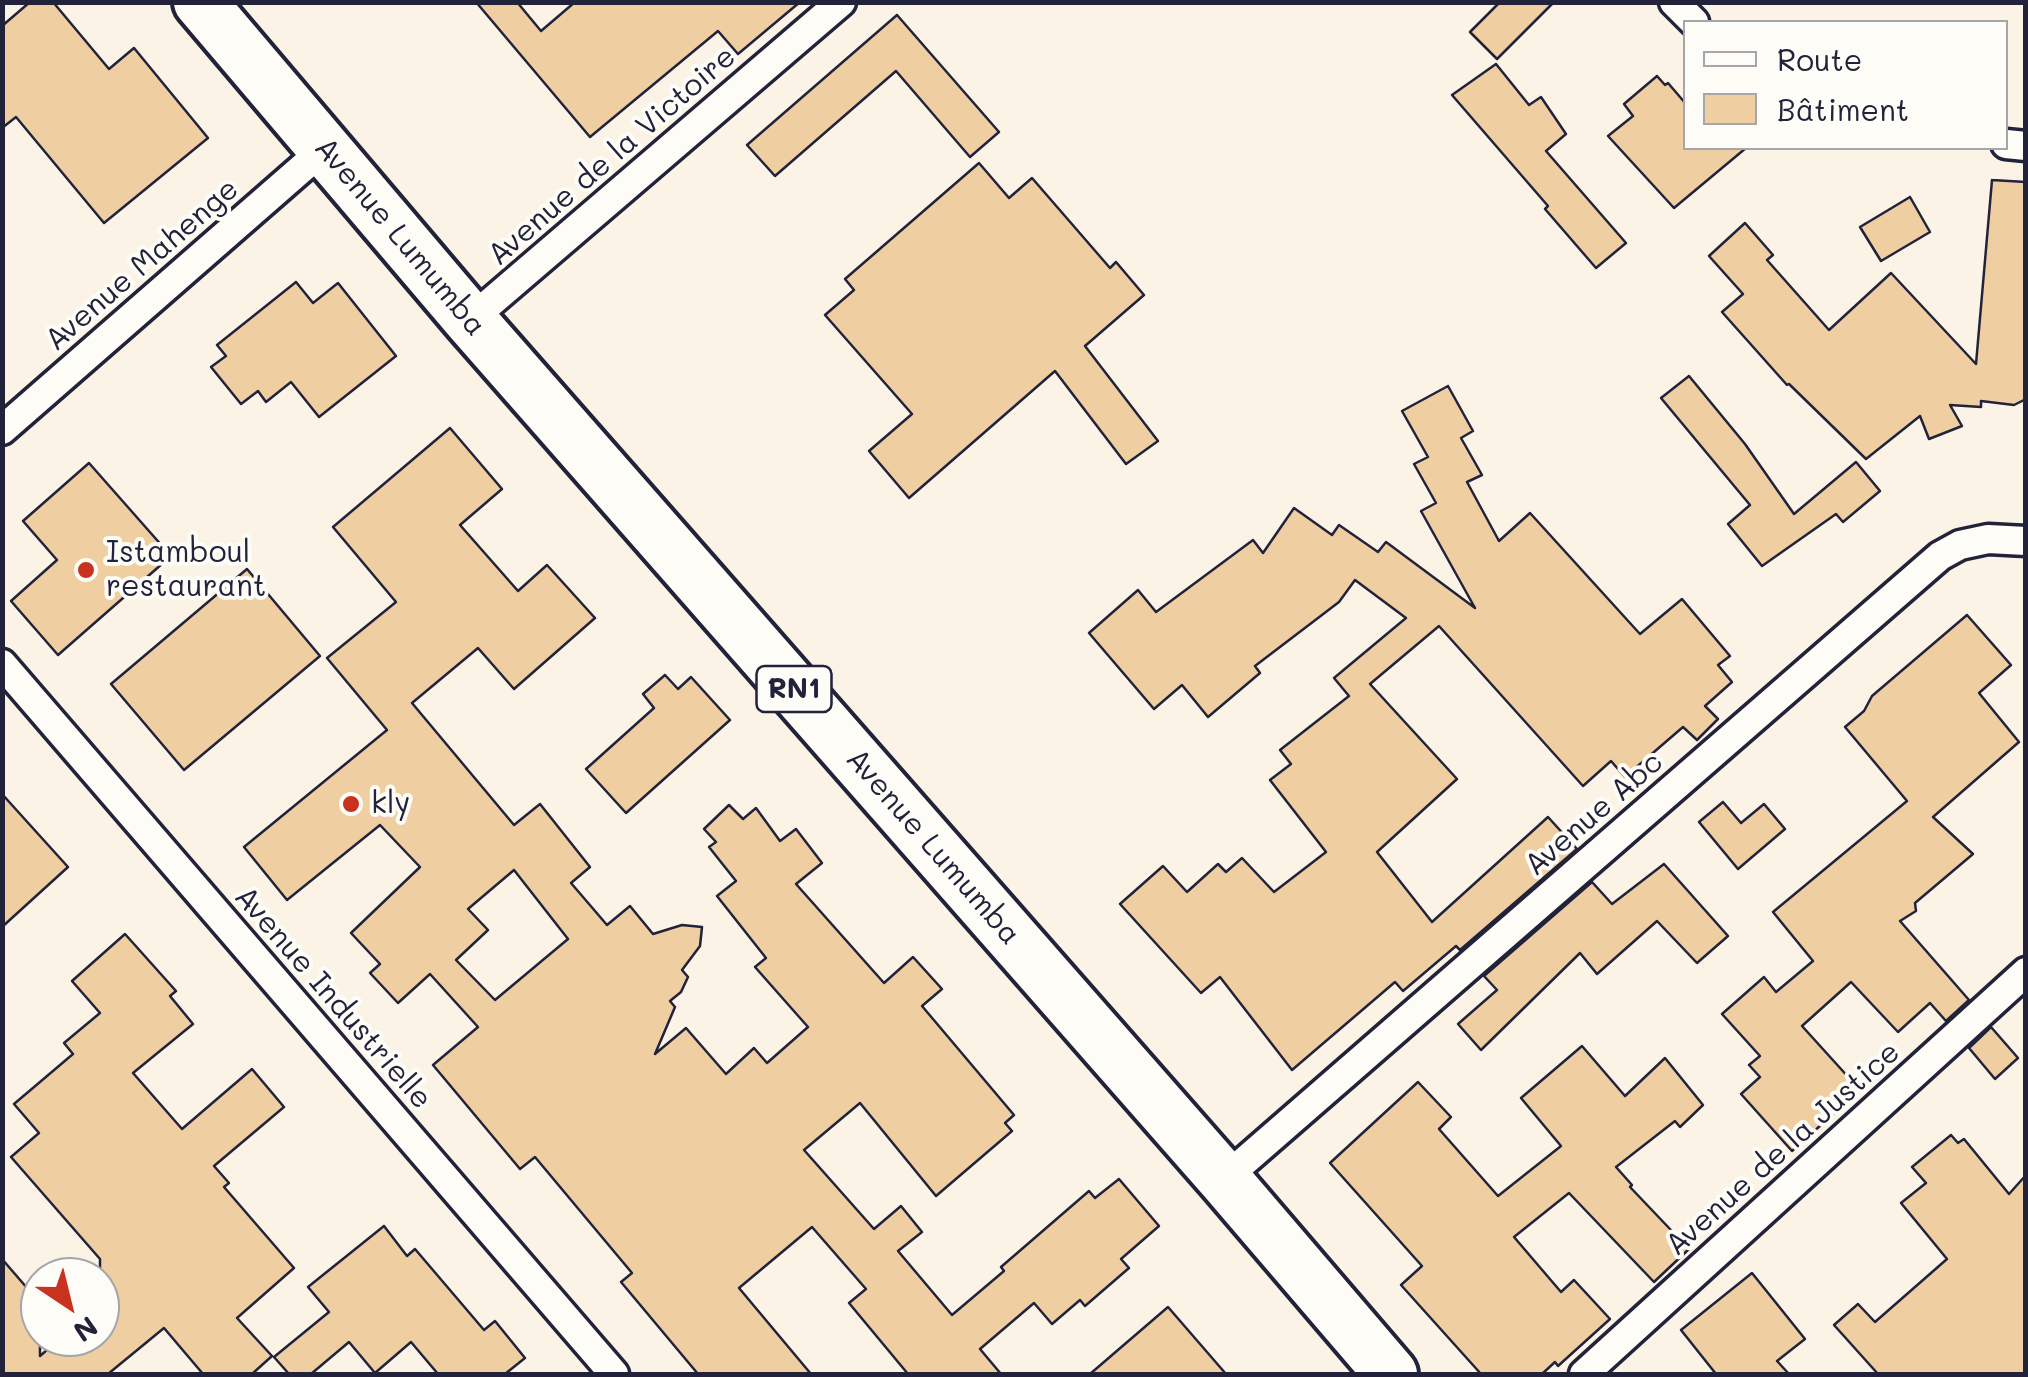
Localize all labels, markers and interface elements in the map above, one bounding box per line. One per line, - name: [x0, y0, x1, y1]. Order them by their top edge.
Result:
- legend: [1683, 20, 2008, 150]
- street label: Avenue de la Victoire: [481, 39, 743, 273]
- text: Route: [1777, 39, 1862, 79]
- text: Bâtiment: [1777, 89, 1909, 129]
- street label: Avenue Lumumba: [307, 131, 493, 343]
- street label: Avenue Mahenge: [38, 171, 246, 359]
- place label: Istamboul restaurant: [106, 535, 266, 606]
- marker: Istamboul restaurant: [75, 559, 97, 581]
- road number: RN1: [756, 666, 832, 712]
- street label: Avenue Lumumba: [838, 742, 1028, 952]
- street label: Avenue Abc: [1518, 744, 1670, 884]
- place label: kly: [371, 786, 410, 822]
- marker: kly: [340, 793, 362, 815]
- street label: Avenue Industrielle: [227, 879, 439, 1117]
- street label: Avenue de la Justice: [1659, 1034, 1907, 1264]
- north arrow: [20, 1257, 120, 1357]
- text: N: [67, 1309, 105, 1351]

